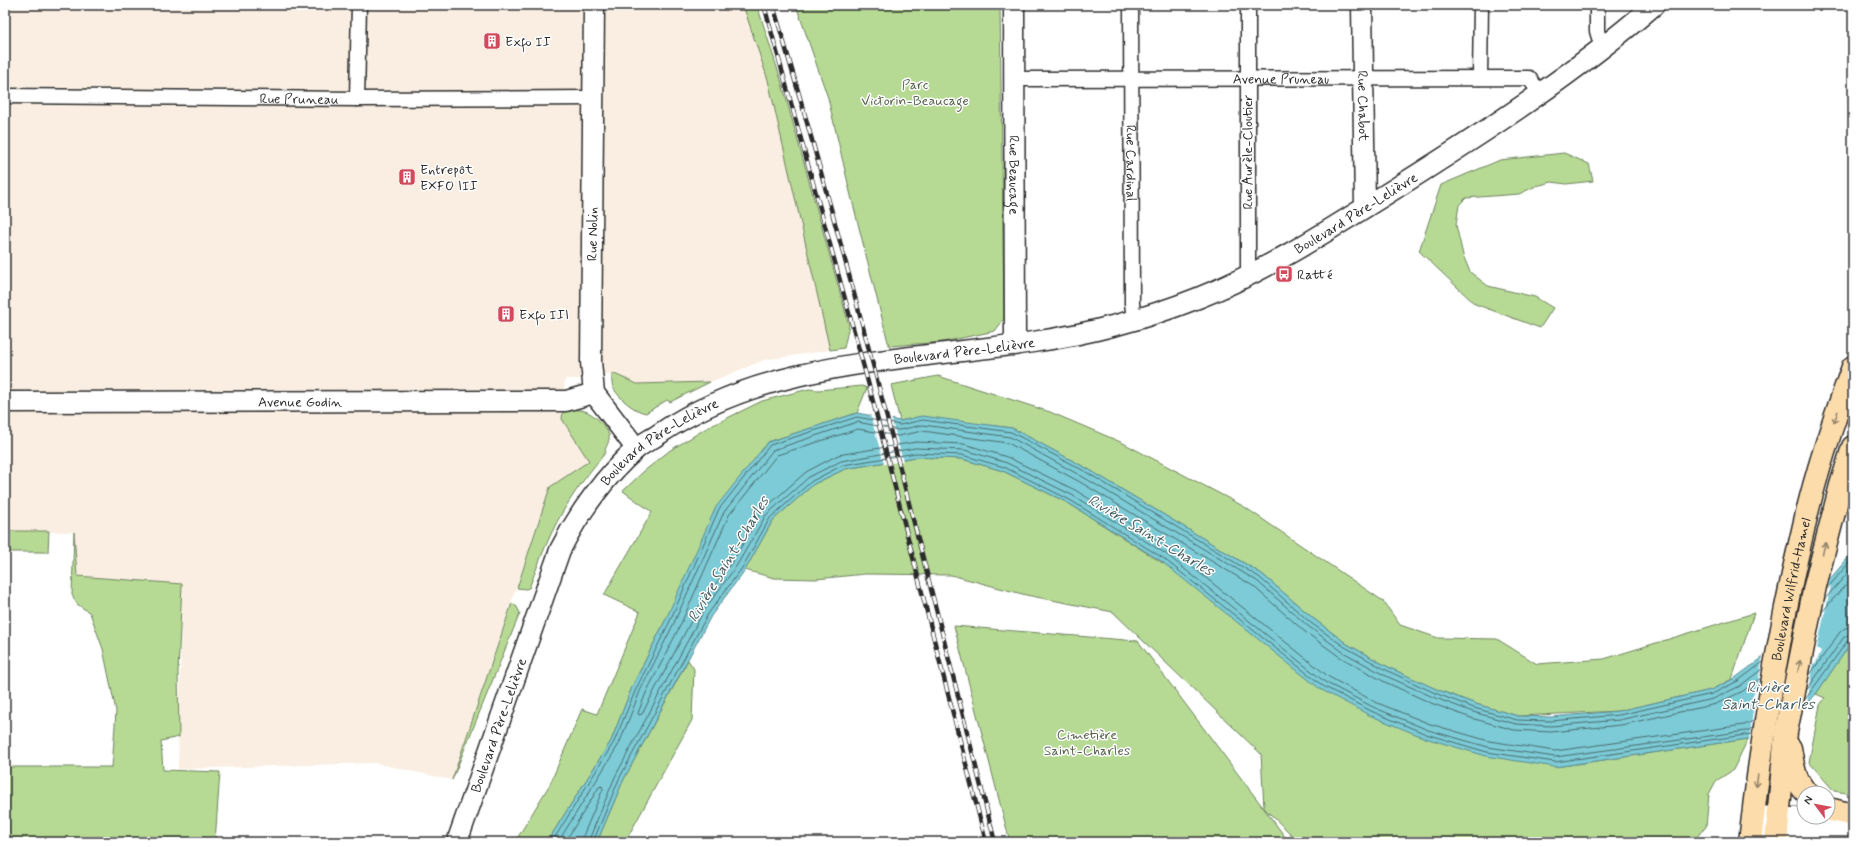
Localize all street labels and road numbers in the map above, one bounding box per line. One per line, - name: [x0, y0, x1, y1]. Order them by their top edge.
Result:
- street label: Avenue Pruneau: [1233, 70, 1329, 89]
- street label: Rue Chabot: [1353, 70, 1372, 142]
- street label: Rue Pruneau: [259, 90, 339, 109]
- street label: Rue Aurèle-Cloutier: [1239, 94, 1257, 210]
- street label: Rue Cardinal: [1121, 125, 1140, 201]
- street label: Rue Beaucage: [1003, 135, 1023, 215]
- street label: Boulevard Père-Lelièvre: [1291, 169, 1421, 259]
- street label: Rue Nolin: [584, 207, 602, 261]
- street label: Boulevard Père-Lelièvre: [893, 334, 1036, 369]
- street label: Avenue Godin: [258, 393, 342, 412]
- street label: Boulevard Père-Lelièvre: [597, 395, 721, 490]
- street label: Boulevard Wilfrid-Hamel: [1768, 516, 1815, 662]
- street label: Boulevard Père-Lelièvre: [467, 655, 531, 795]

